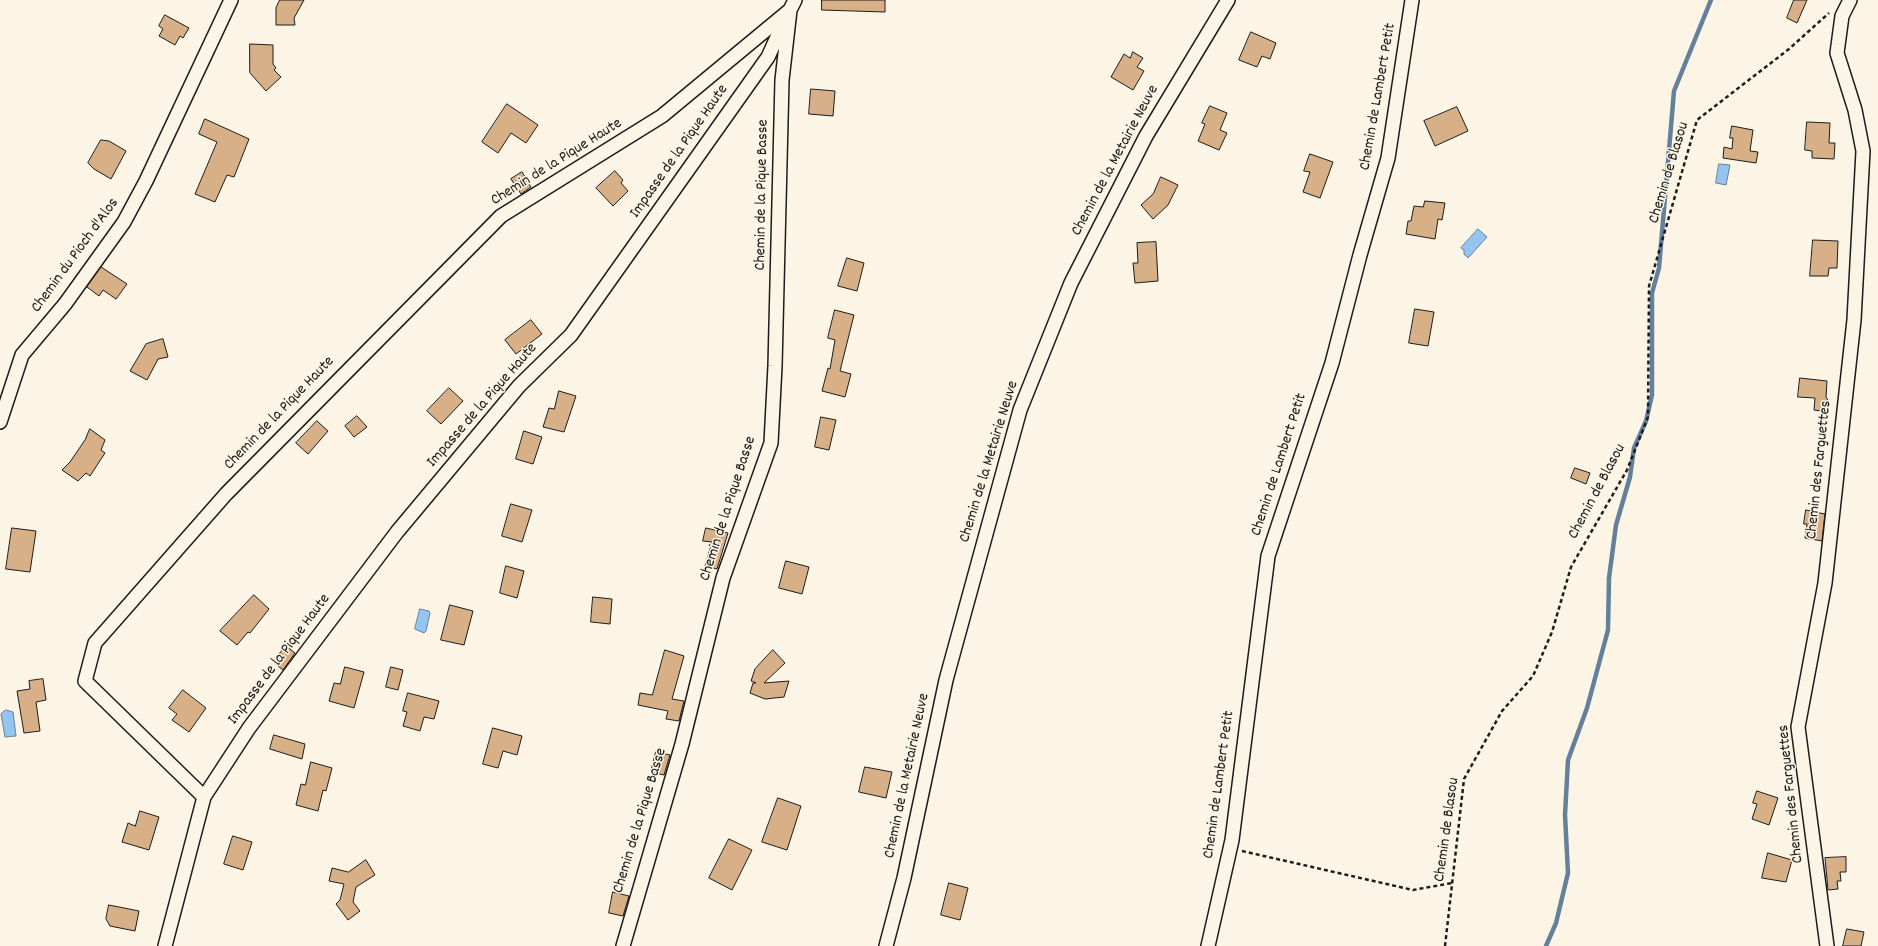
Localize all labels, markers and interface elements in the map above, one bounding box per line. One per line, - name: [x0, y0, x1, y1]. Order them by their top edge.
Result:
- street label: Chemin de Lambert Petit: [1357, 22, 1401, 172]
- street label: Impasse de la Pique Haute: [627, 82, 733, 222]
- street label: Chemin de la Metairie Neuve: [1068, 82, 1164, 240]
- street label: Chemin de la Pique Haute: [488, 115, 626, 211]
- street label: Chemin de la Pique Basse: [752, 119, 774, 271]
- street label: Chemin de Blasou: [1645, 120, 1695, 226]
- street label: Chemin du Pioch d'Alos: [28, 195, 124, 317]
- street label: Impasse de la Pique Haute: [424, 340, 542, 472]
- street label: Chemin de la Pique Haute: [221, 353, 339, 475]
- street label: Chemin de la Metairie Neuve: [956, 379, 1024, 545]
- street label: Chemin de Lambert Petit: [1248, 391, 1312, 539]
- street label: Chemin des Farguettes: [1803, 400, 1837, 540]
- street label: Chemin de la Pique Basse: [697, 434, 761, 584]
- street label: Chemin de Blasou: [1565, 441, 1631, 543]
- street label: Impasse de la Pique Haute: [225, 591, 335, 729]
- street label: Chemin de la Metairie Neuve: [881, 692, 935, 860]
- street label: Chemin de Lambert Petit: [1200, 710, 1240, 860]
- street label: Chemin des Farguettes: [1775, 724, 1809, 864]
- street label: Chemin de la Pique Basse: [610, 746, 672, 896]
- street label: Chemin de Blasou: [1431, 777, 1465, 883]

